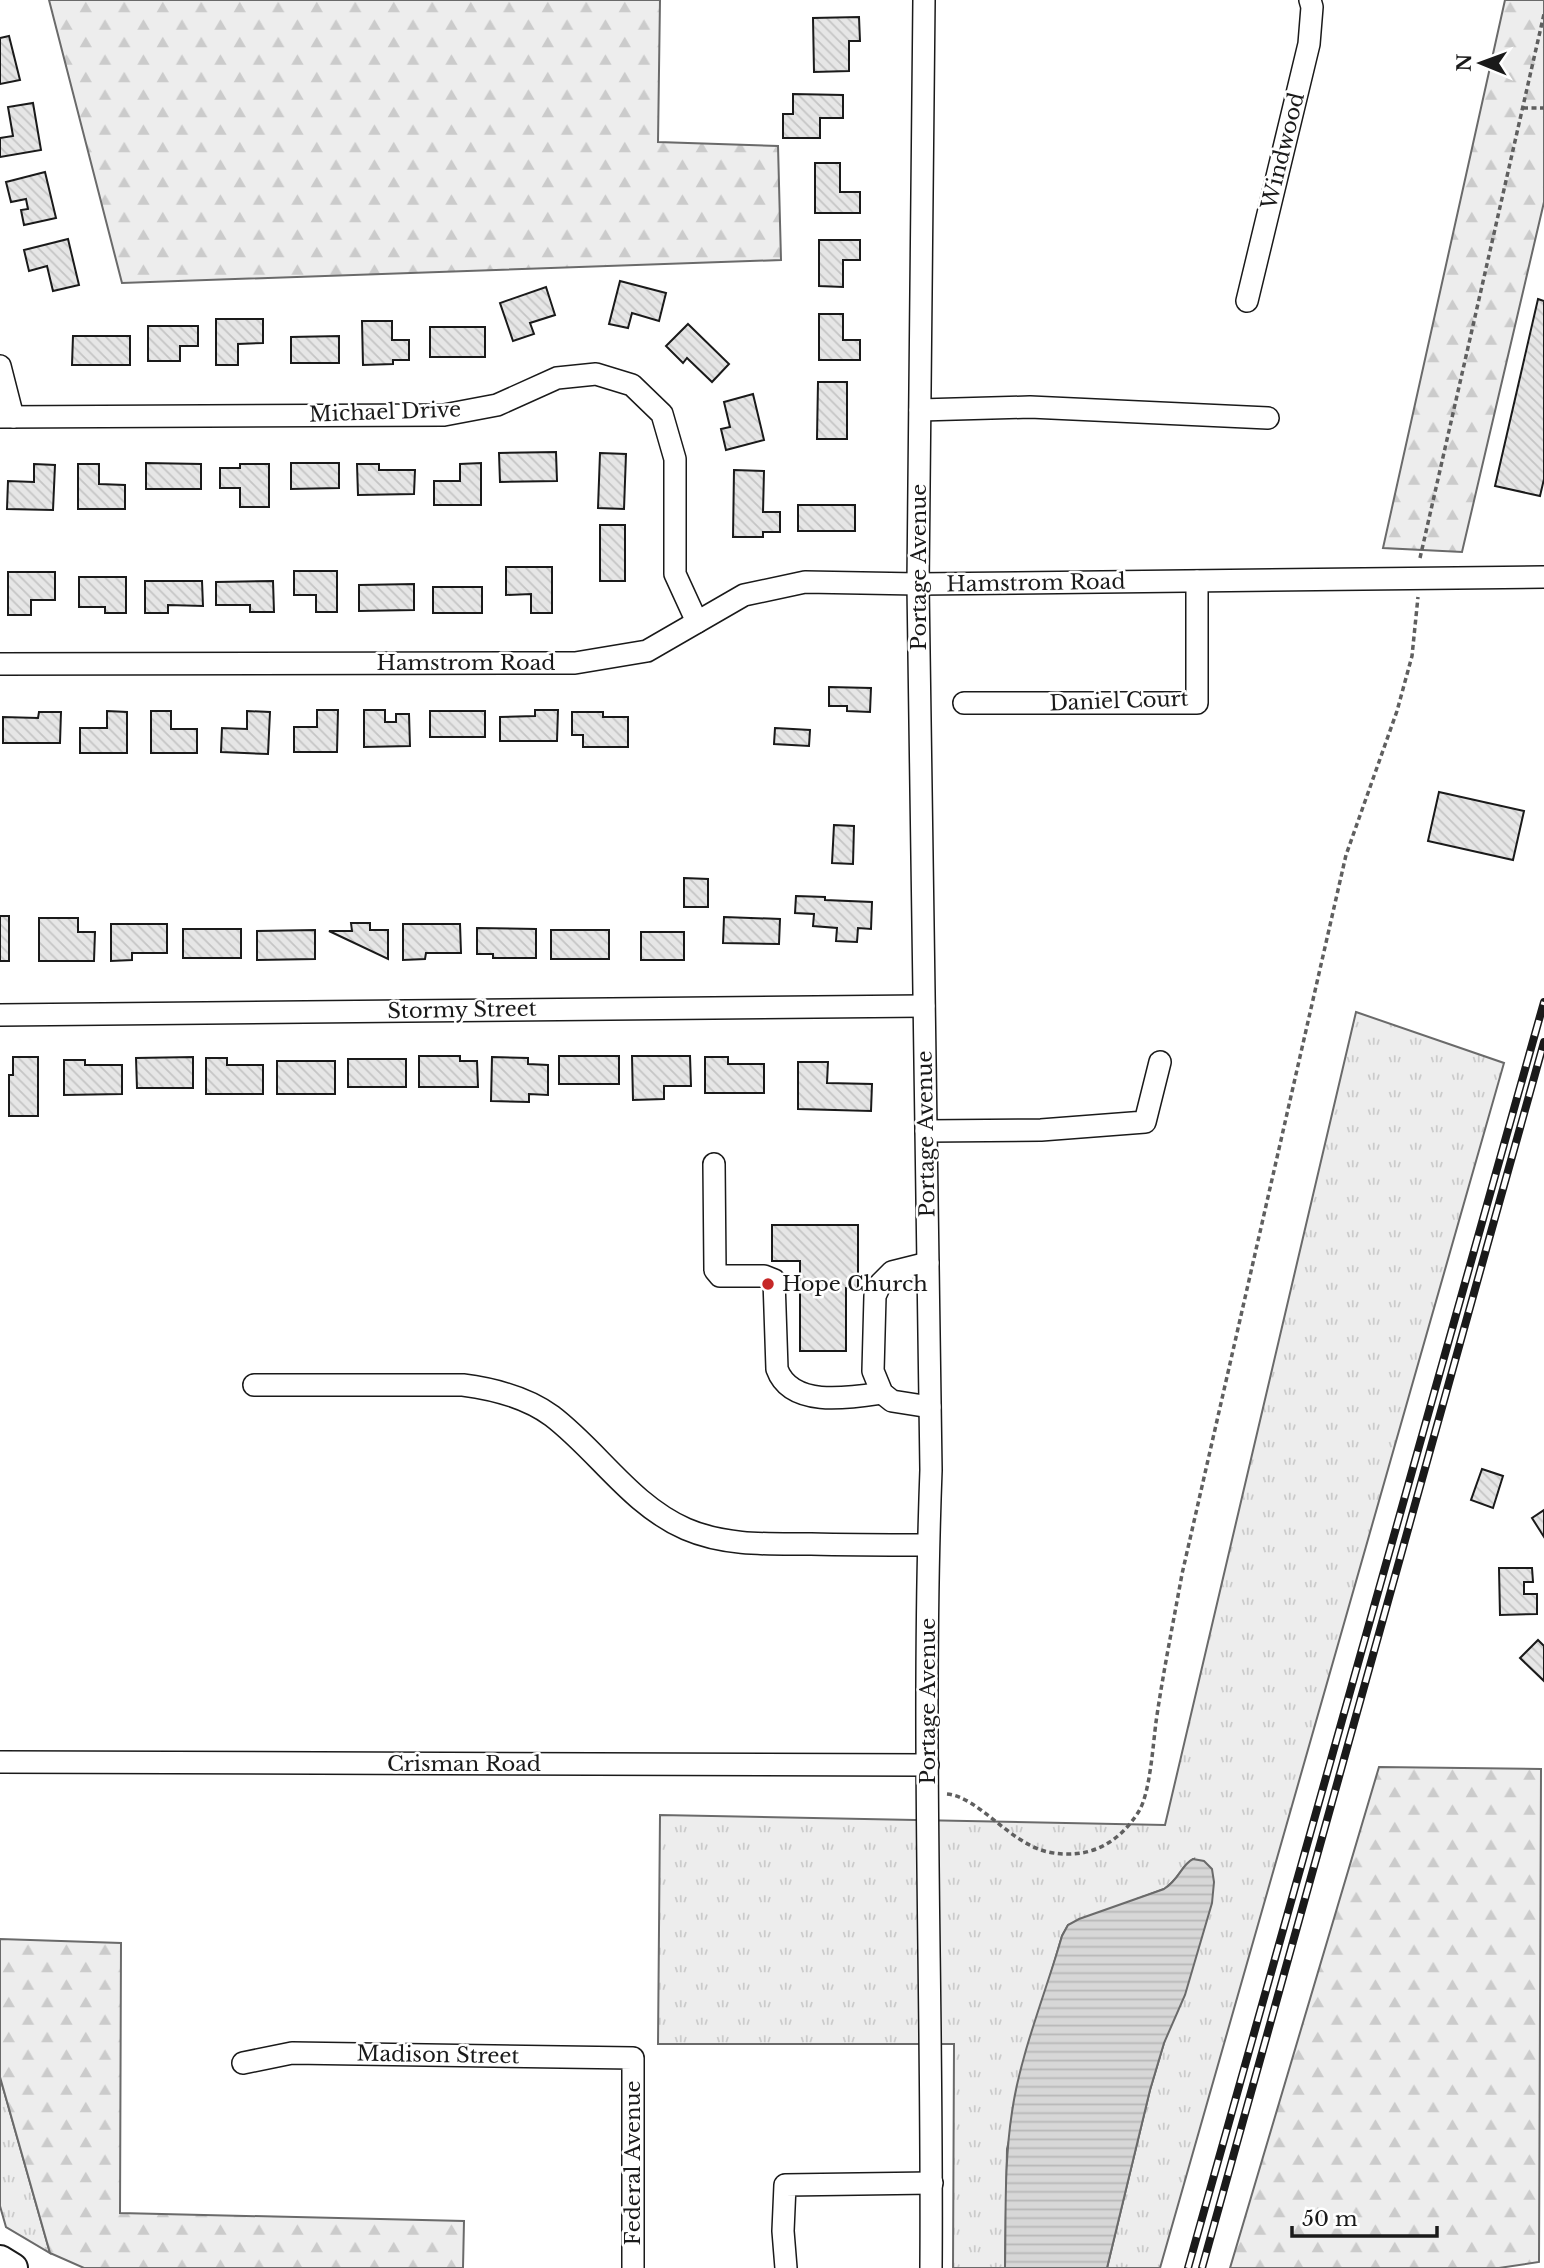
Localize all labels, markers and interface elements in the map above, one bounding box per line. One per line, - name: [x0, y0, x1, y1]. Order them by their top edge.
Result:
- north arrow: [1446, 28, 1516, 98]
- text: N: [1453, 53, 1476, 72]
- street label: Windwood: [1256, 90, 1310, 213]
- street label: Michael Drive: [308, 396, 462, 428]
- street label: Portage Avenue: [906, 484, 932, 650]
- street label: Hamstrom Road: [946, 568, 1126, 598]
- street label: Hamstrom Road: [376, 650, 556, 676]
- street label: Daniel Court: [1049, 686, 1189, 716]
- street label: Stormy Street: [387, 996, 537, 1024]
- street label: Portage Avenue: [912, 1050, 940, 1218]
- place label: Hope Church: [782, 1271, 928, 1297]
- marker: Hope Church: [760, 1276, 776, 1292]
- street label: Portage Avenue: [915, 1618, 941, 1784]
- street label: Crisman Road: [387, 1751, 541, 1777]
- street label: Madison Street: [356, 2041, 520, 2069]
- street label: Federal Avenue: [620, 2080, 646, 2246]
- scale bar: [1292, 2194, 1437, 2238]
- text: 50 m: [1302, 2206, 1358, 2232]

